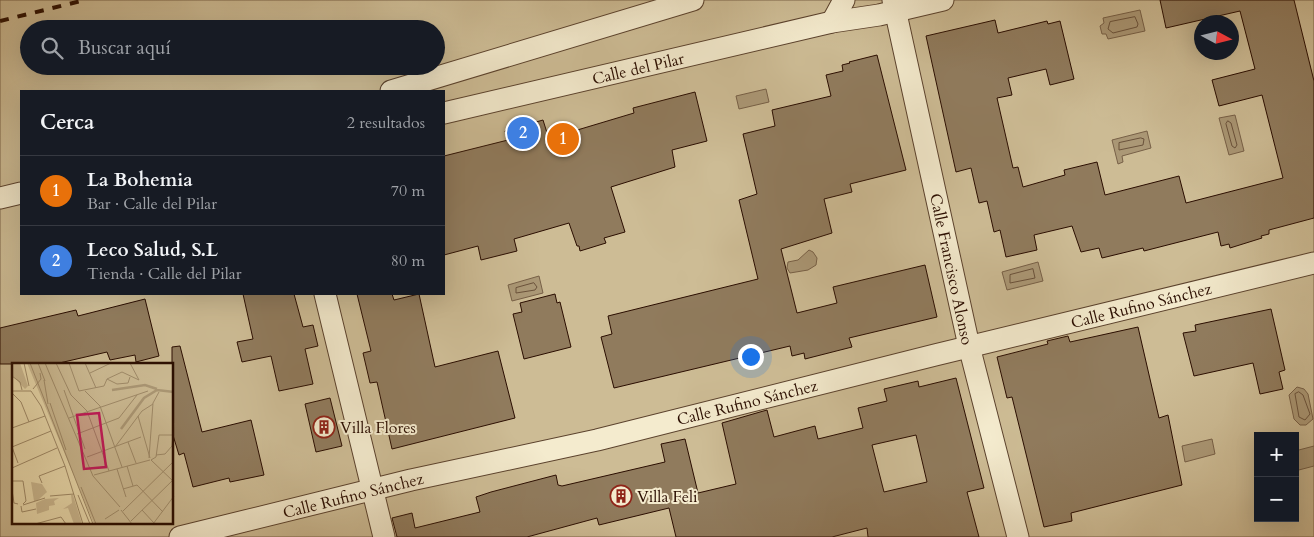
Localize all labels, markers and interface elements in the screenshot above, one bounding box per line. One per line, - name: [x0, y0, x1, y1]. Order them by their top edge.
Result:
- north arrow: [1194, 15, 1239, 60]
- search box: [20, 20, 445, 75]
- icon: search: [38, 34, 66, 62]
- text: Buscar aquí: [78, 35, 171, 61]
- street label: Calle del Pilar: [590, 48, 687, 90]
- text: Cerca: [40, 108, 94, 137]
- text: 2 resultados: [347, 112, 425, 134]
- pin: 2: [507, 114, 539, 152]
- pin: 1: [547, 120, 579, 158]
- text: La Bohemia: [87, 167, 193, 193]
- text: 1: [52, 180, 60, 202]
- text: 70 m: [391, 180, 425, 202]
- street label: Calle Francisco Alonso: [924, 191, 978, 347]
- text: Bar · Calle del Pilar: [87, 193, 217, 215]
- text: Leco Salud, S.L: [87, 237, 218, 263]
- text: 2: [52, 250, 60, 272]
- text: 80 m: [391, 250, 425, 272]
- text: Tienda · Calle del Pilar: [87, 263, 241, 285]
- street label: Calle Rufino Sánchez: [1069, 278, 1214, 334]
- your location: [738, 344, 764, 370]
- inset map: [12, 363, 174, 524]
- street label: Calle Rufino Sánchez: [675, 375, 820, 431]
- building icon: Villa Flores: [312, 415, 336, 439]
- place label: Villa Flores: [340, 417, 416, 439]
- map controls: [1254, 432, 1299, 522]
- button: +: [1254, 432, 1299, 477]
- street label: Calle Rufino Sánchez: [281, 468, 426, 524]
- button: −: [1254, 477, 1299, 522]
- building icon: Villa Feli: [609, 484, 633, 508]
- place label: Villa Feli: [637, 486, 698, 508]

